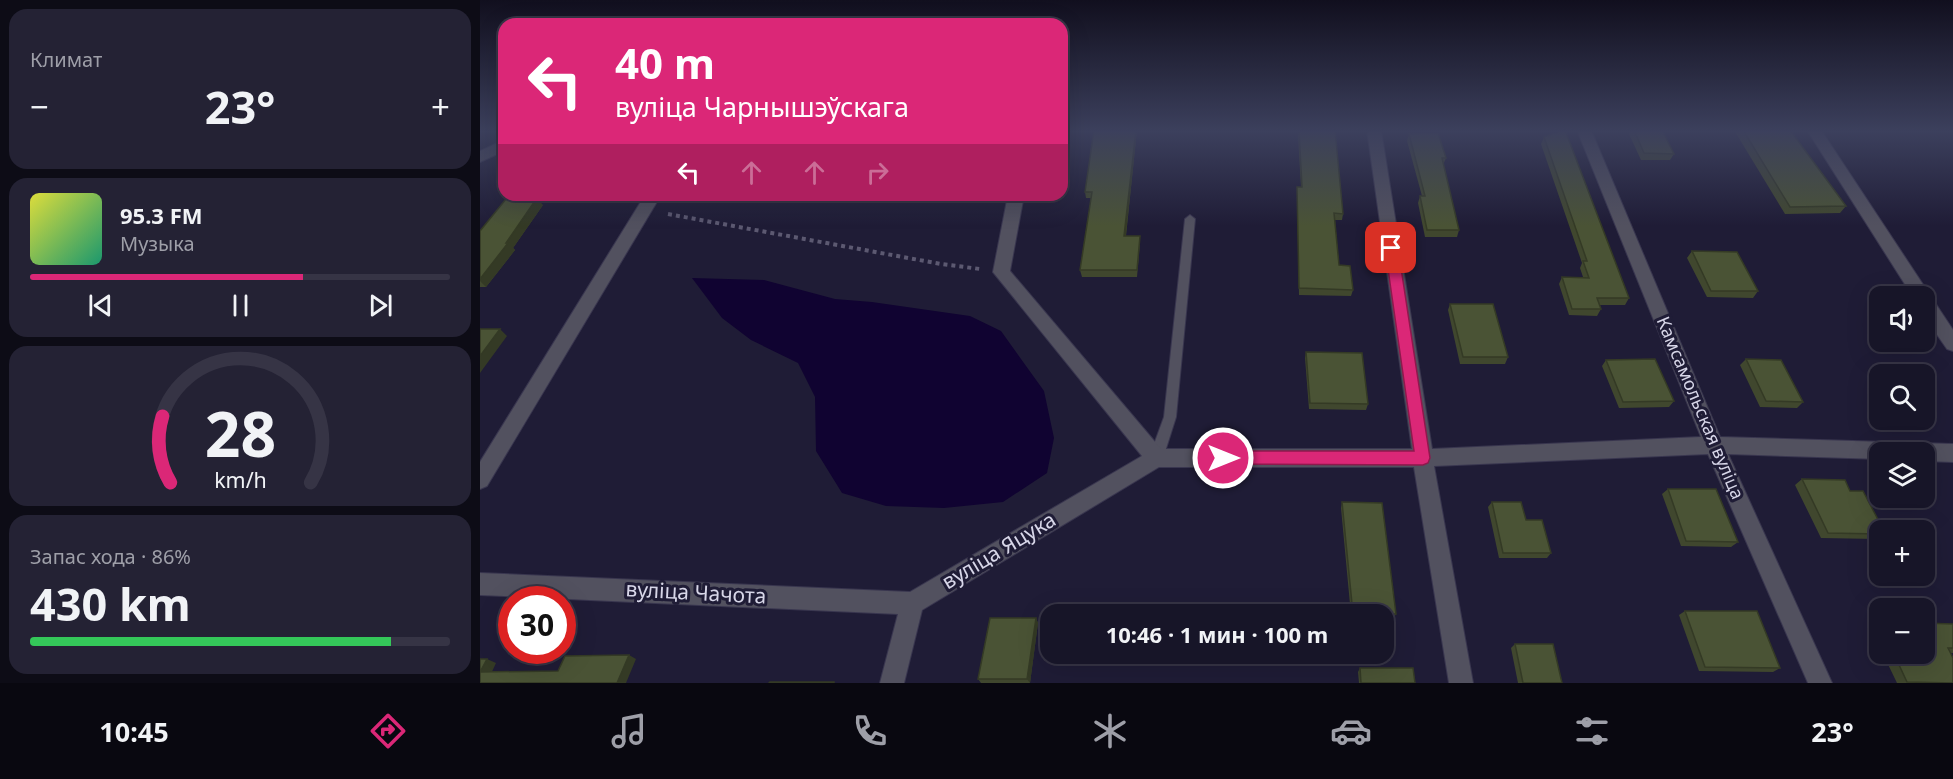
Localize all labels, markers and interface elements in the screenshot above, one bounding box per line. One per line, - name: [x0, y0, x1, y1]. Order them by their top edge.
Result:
- text: 40 m: [615, 34, 715, 91]
- icon: left: [516, 42, 594, 120]
- text: Климат: [30, 46, 102, 73]
- text: 23°: [205, 76, 275, 137]
- text: −: [30, 84, 49, 129]
- text: +: [431, 84, 450, 129]
- text: вуліца Чарнышэўскага: [615, 88, 909, 125]
- icon: left: [672, 156, 705, 189]
- icon: ahead: [735, 156, 768, 189]
- icon: ahead: [798, 156, 831, 189]
- icon: right: [861, 156, 894, 189]
- text: 95.3 FM: [120, 200, 202, 230]
- pin: [1365, 222, 1416, 273]
- text: Музыка: [120, 230, 195, 257]
- icon: arrive: [1374, 231, 1407, 264]
- map controls: [1869, 286, 1935, 664]
- button: sound: [1869, 286, 1935, 352]
- icon: previous: [84, 289, 117, 322]
- icon: pause: [224, 289, 257, 322]
- icon: next: [364, 289, 397, 322]
- street label: Камсамольская вуліца: [1652, 313, 1750, 503]
- button: search: [1869, 364, 1935, 430]
- text: 28: [204, 390, 276, 475]
- position arrow: [1191, 426, 1255, 490]
- button: layers: [1869, 442, 1935, 508]
- text: km/h: [214, 465, 266, 494]
- street label: вуліца Яцука: [936, 505, 1061, 595]
- button: +: [1869, 520, 1935, 586]
- text: Запас хода · 86%: [30, 543, 191, 570]
- text: 430 km: [30, 573, 191, 634]
- street label: вуліца Чачота: [625, 574, 767, 610]
- speed limit sign: 30: [498, 586, 576, 664]
- button: −: [1869, 598, 1935, 664]
- text: 10:46 · 1 мин · 100 m: [1106, 619, 1328, 649]
- icon: directions: [367, 710, 409, 752]
- icon: music: [608, 710, 650, 752]
- icon: phone: [849, 710, 891, 752]
- icon: climate: [1089, 710, 1131, 752]
- icon: car: [1330, 710, 1372, 752]
- icon: filters: [1571, 710, 1613, 752]
- text: 10:45: [99, 713, 169, 750]
- text: 23°: [1811, 713, 1854, 750]

